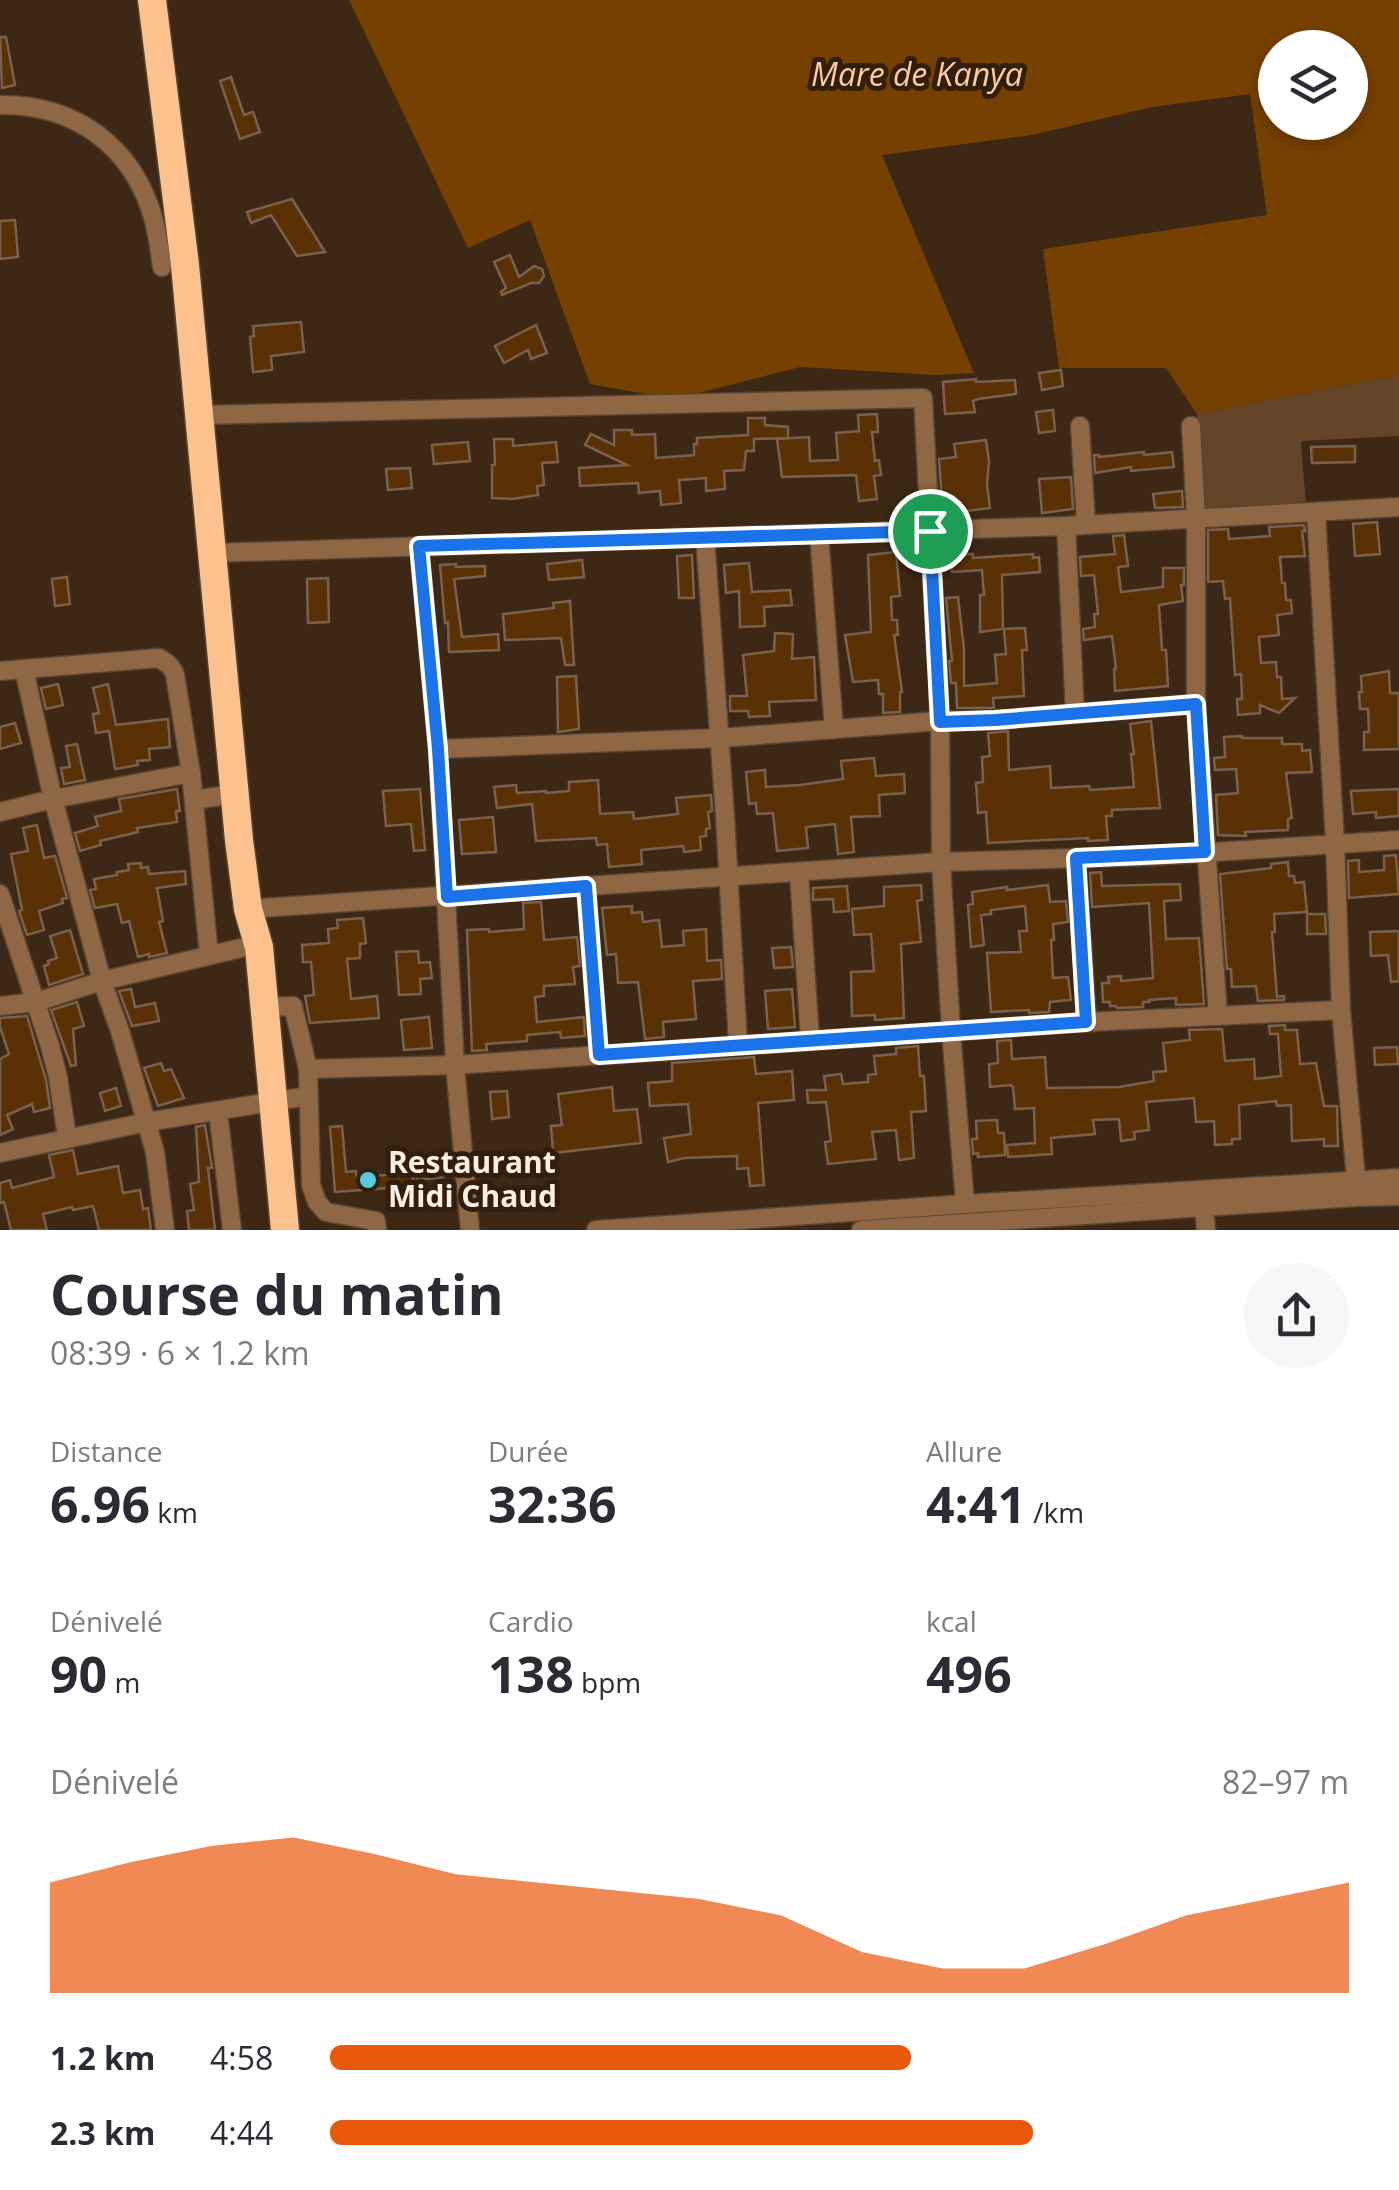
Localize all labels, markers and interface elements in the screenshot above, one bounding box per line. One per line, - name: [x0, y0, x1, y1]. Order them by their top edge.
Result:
- map controls: [1258, 30, 1368, 140]
- button: layers: [1258, 30, 1368, 140]
- water label: Mare de Kanya: [811, 52, 1023, 95]
- pin: [888, 489, 973, 574]
- icon: arrive: [903, 504, 958, 559]
- place label: Restaurant Midi Chaud: [388, 1141, 557, 1216]
- marker: Restaurant Midi Chaud: [357, 1169, 379, 1191]
- text: Course du matin: [50, 1256, 504, 1331]
- button: share: [1244, 1263, 1349, 1368]
- text: 08:39 · 6 × 1.2 km: [50, 1331, 310, 1374]
- text: Distance: [50, 1432, 163, 1470]
- text: Durée: [488, 1432, 568, 1470]
- text: Allure: [926, 1432, 1002, 1470]
- text: 6.96: [50, 1470, 150, 1538]
- text: 32:36: [488, 1470, 617, 1538]
- text: 4:41: [926, 1470, 1026, 1538]
- text: km: [150, 1493, 198, 1531]
- text: /km: [1026, 1493, 1084, 1531]
- text: Dénivelé: [50, 1602, 163, 1640]
- text: Cardio: [488, 1602, 574, 1640]
- text: kcal: [926, 1602, 977, 1640]
- text: 90: [50, 1640, 107, 1708]
- text: 138: [488, 1640, 574, 1708]
- text: 496: [926, 1640, 1012, 1708]
- text: m: [107, 1663, 140, 1701]
- text: bpm: [574, 1663, 641, 1701]
- text: Dénivelé: [50, 1760, 179, 1803]
- text: 82–97 m: [1222, 1760, 1349, 1803]
- text: 1.2 km: [50, 2036, 155, 2079]
- text: 4:58: [210, 2036, 273, 2079]
- text: 2.3 km: [50, 2111, 155, 2154]
- text: 4:44: [210, 2111, 273, 2154]

